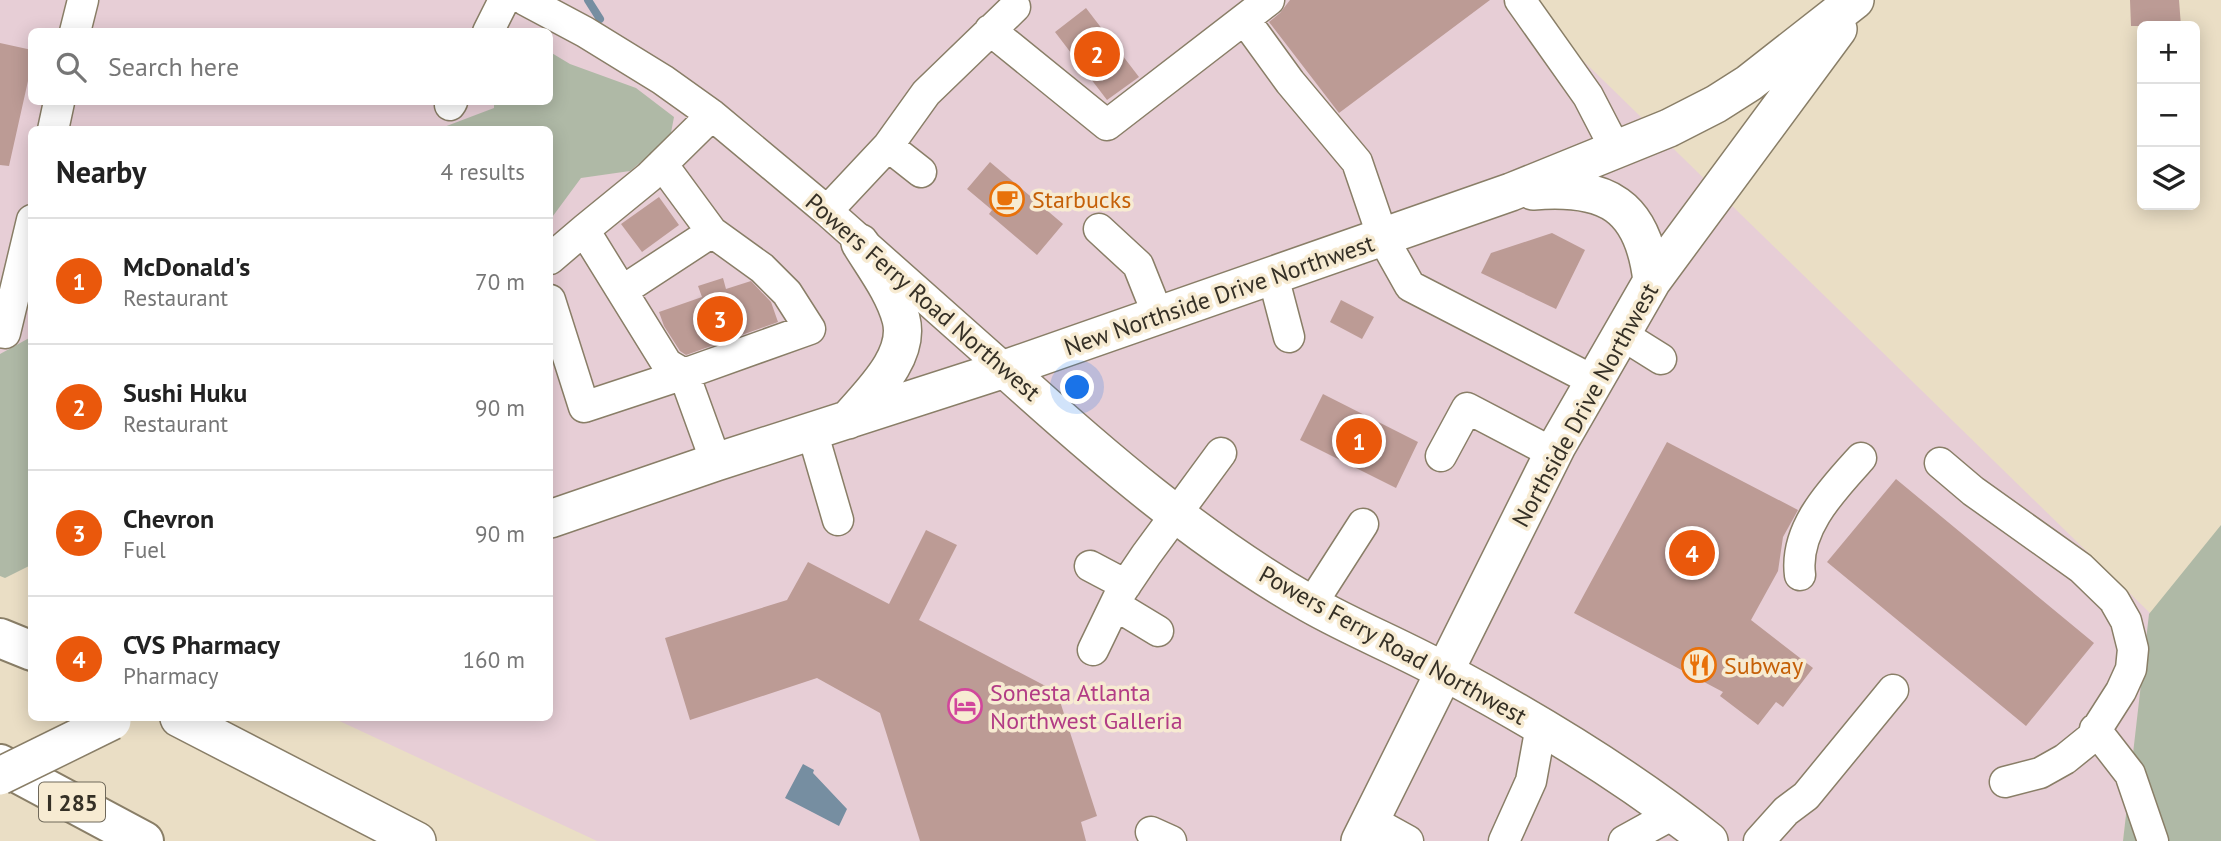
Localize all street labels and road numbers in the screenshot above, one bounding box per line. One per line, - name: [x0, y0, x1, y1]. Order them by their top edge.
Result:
- street label: Powers Ferry Road Northwest: [799, 186, 1047, 408]
- street label: New Northside Drive Northwest: [1060, 227, 1378, 363]
- street label: Northside Drive Northwest: [1505, 277, 1665, 533]
- street label: Powers Ferry Road Northwest: [1254, 558, 1532, 732]
- road number: I 285: [39, 782, 105, 822]

